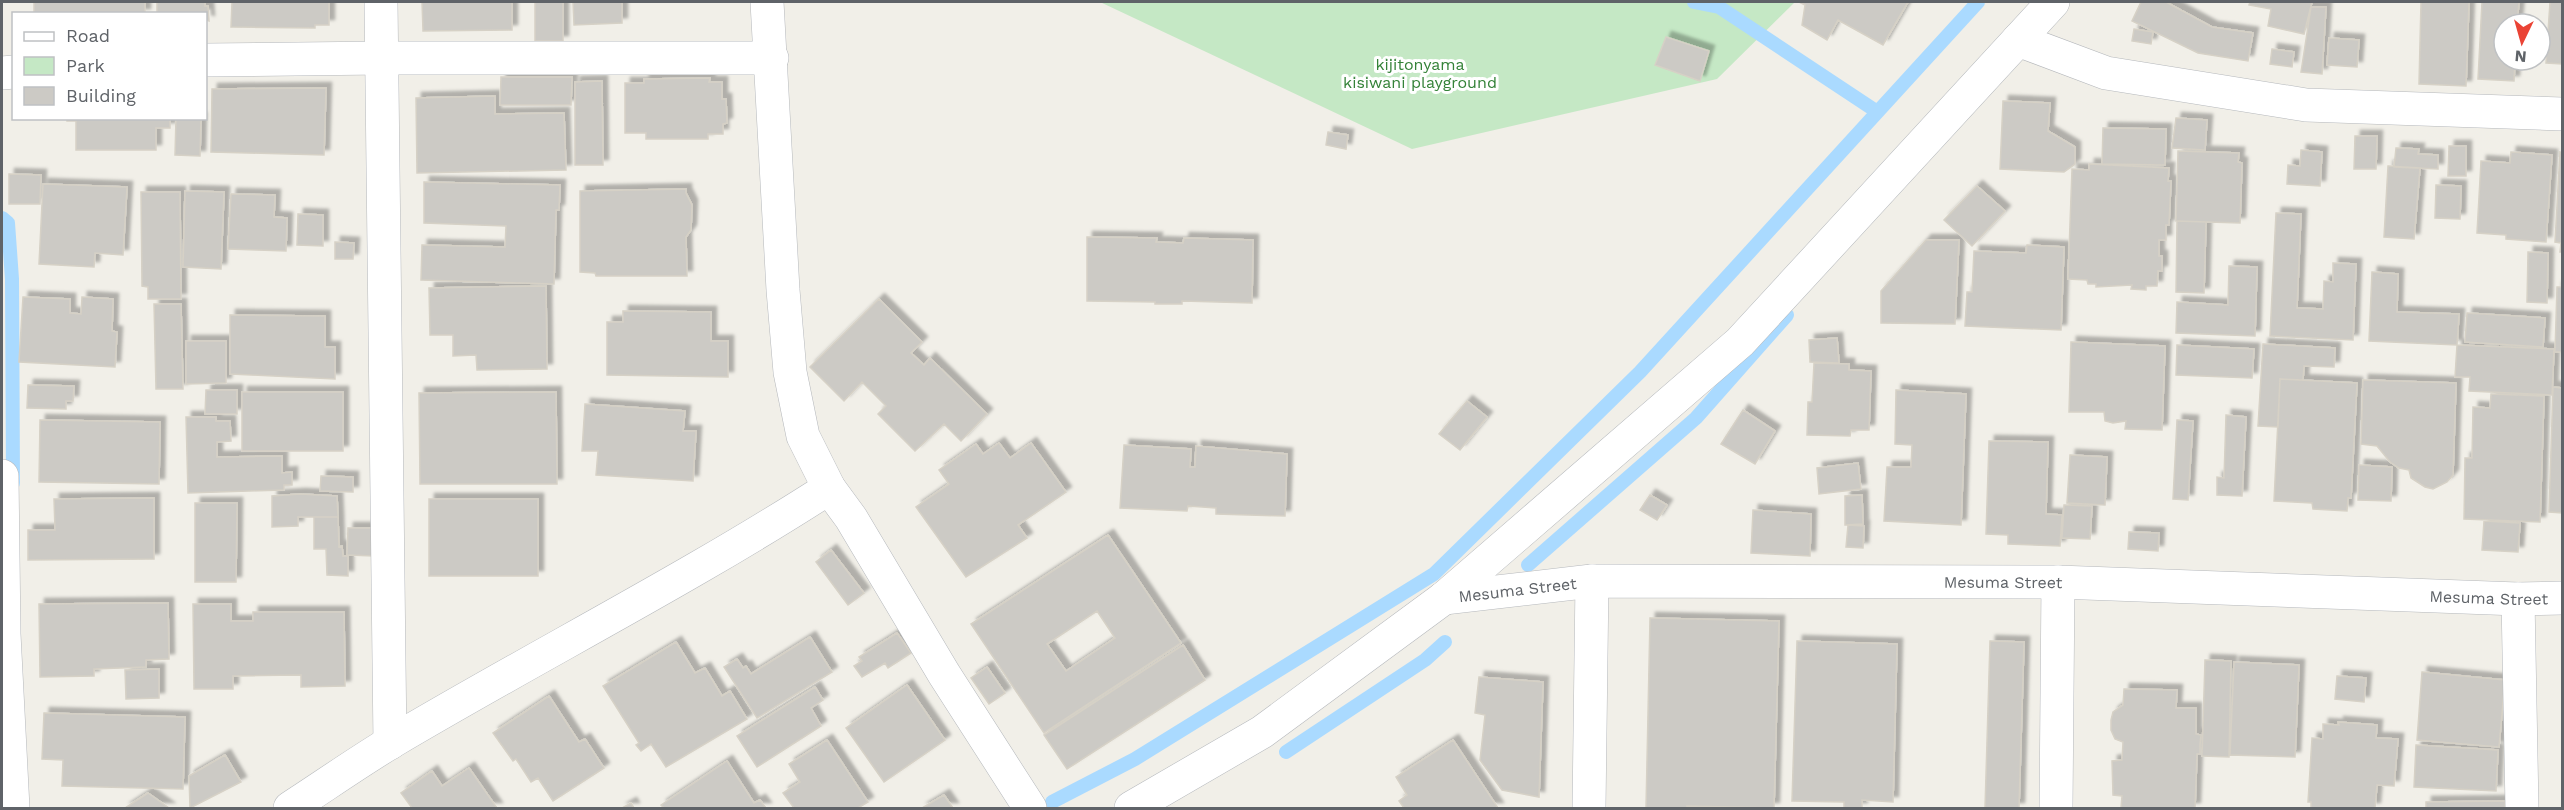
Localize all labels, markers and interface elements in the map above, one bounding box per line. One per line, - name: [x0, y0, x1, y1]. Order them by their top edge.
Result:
- legend: [12, 12, 207, 120]
- north arrow: [2492, 12, 2552, 72]
- text: Road: [66, 25, 110, 46]
- text: N: [2514, 46, 2527, 66]
- text: Park: [66, 55, 105, 76]
- park label: kijitonyama kisiwani playground: [1343, 55, 1497, 92]
- text: Building: [66, 85, 136, 106]
- street label: Mesuma Street: [1944, 572, 2063, 592]
- street label: Mesuma Street: [1457, 573, 1578, 606]
- street label: Mesuma Street: [2429, 586, 2549, 609]

